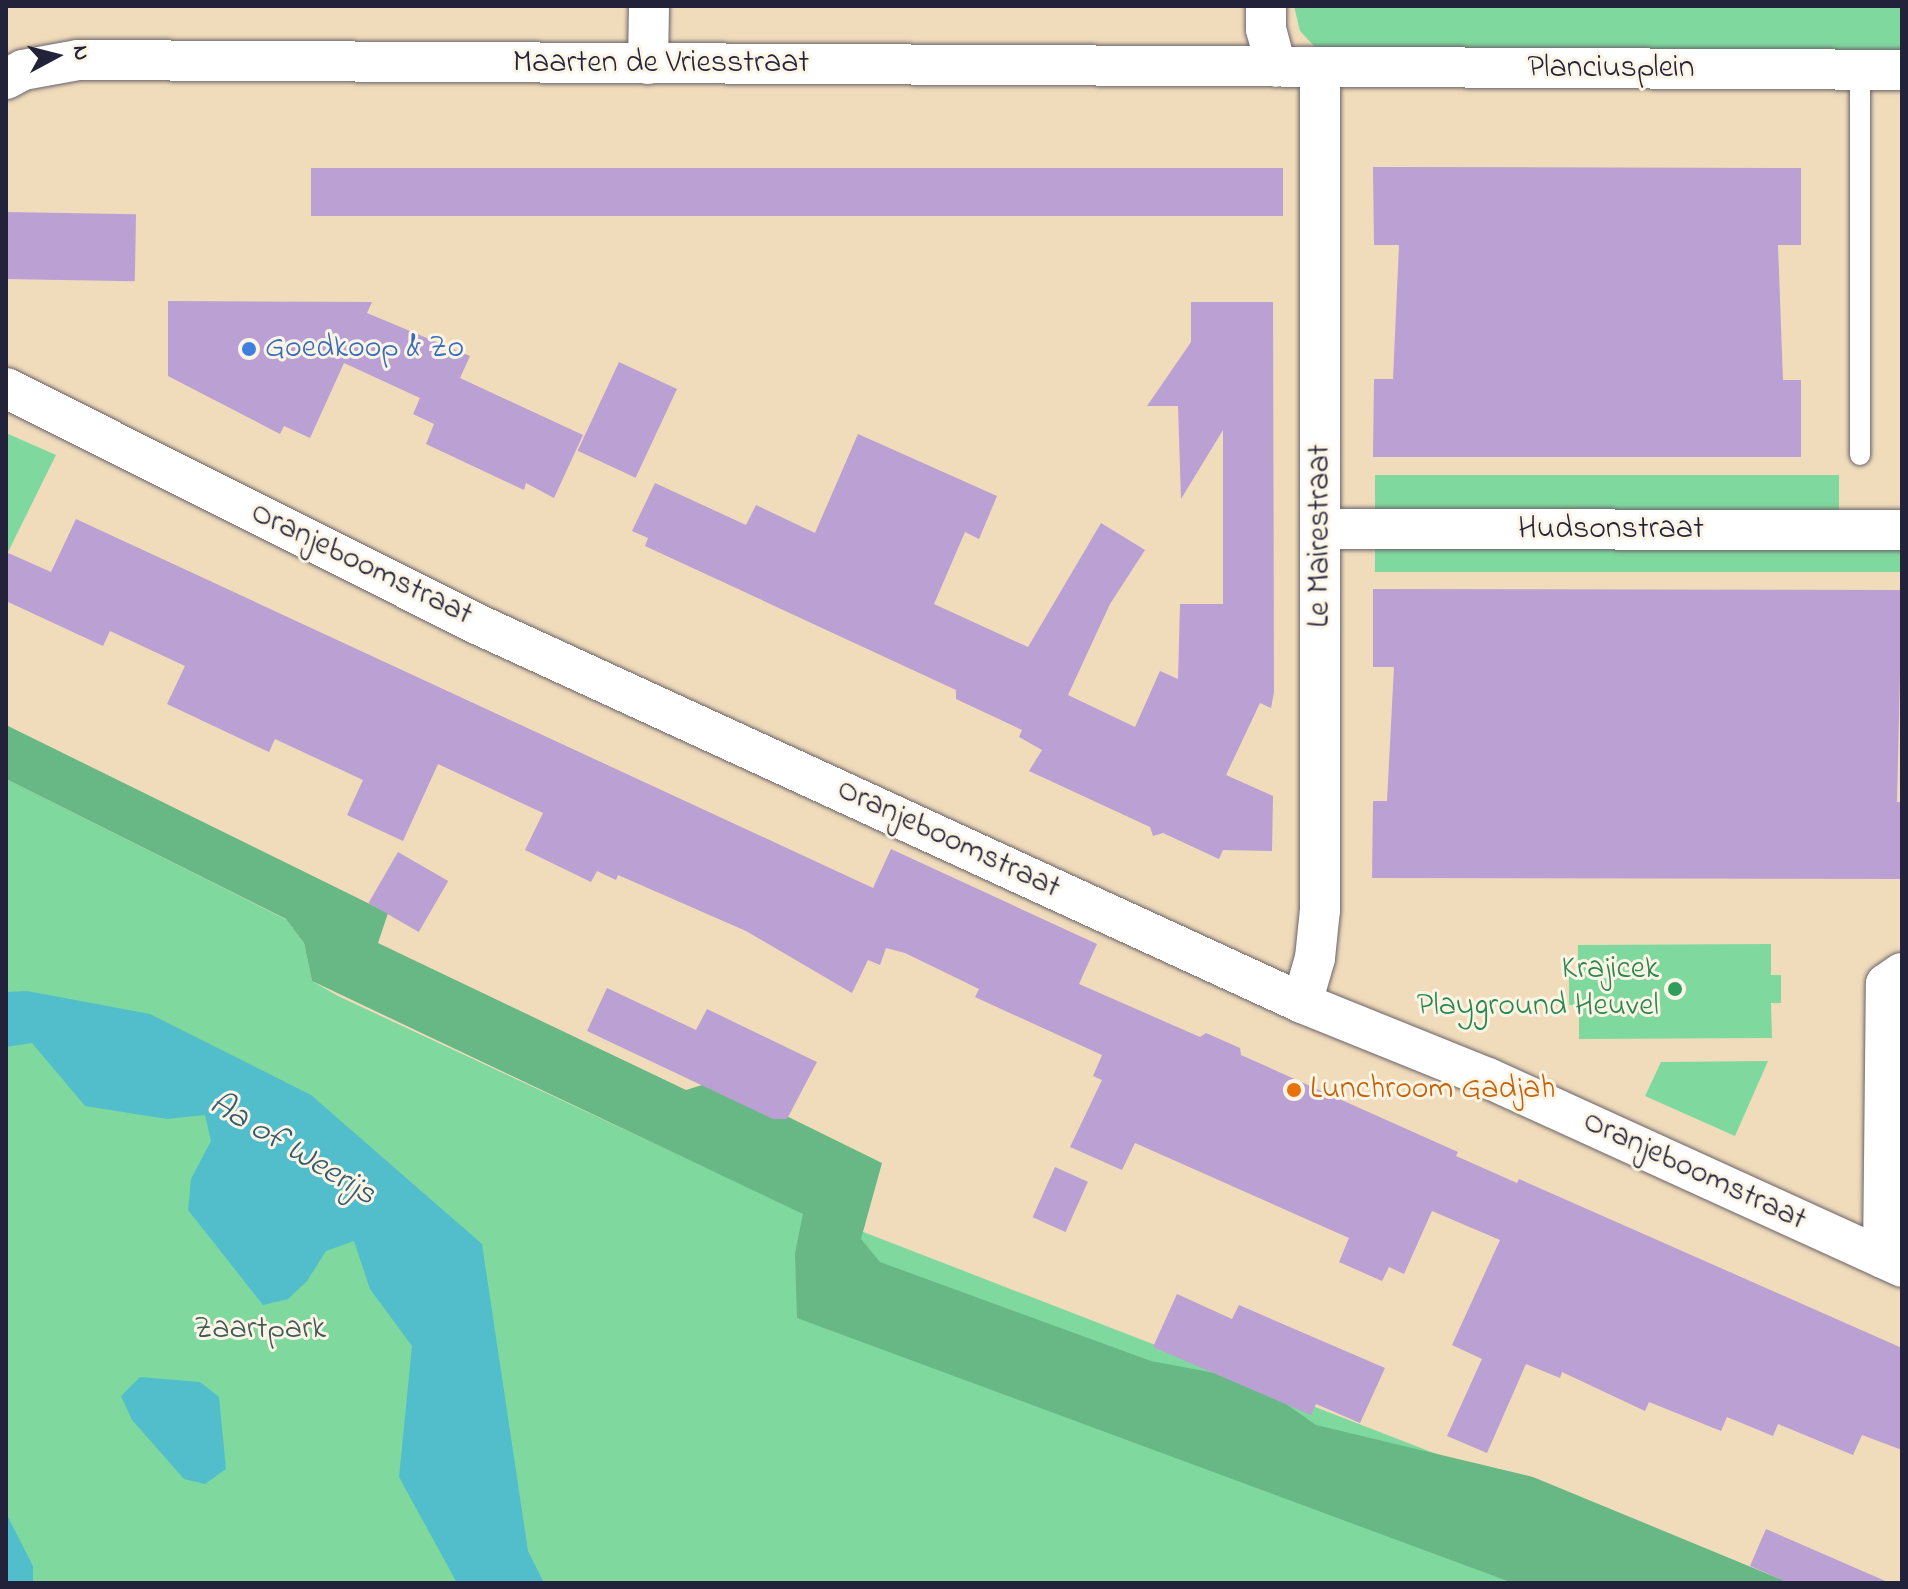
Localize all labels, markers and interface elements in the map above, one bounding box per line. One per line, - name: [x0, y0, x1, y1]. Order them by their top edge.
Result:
- north arrow: [16, 16, 96, 96]
- text: N: [63, 44, 97, 62]
- street label: Maarten de Vriesstraat: [513, 45, 809, 83]
- street label: Planciusplein: [1527, 50, 1695, 88]
- place label: Goedkoop & Zo: [265, 330, 464, 368]
- marker: Goedkoop & Zo: [240, 340, 258, 358]
- street label: Le Mairestraat: [1302, 444, 1340, 628]
- street label: Oranjeboomstraat: [244, 495, 478, 635]
- street label: Hudsonstraat: [1518, 511, 1704, 549]
- street label: Oranjeboomstraat: [830, 771, 1066, 909]
- place label: Krajicek Playground Heuvel: [1417, 952, 1659, 1027]
- marker: Krajicek Playground Heuvel: [1666, 980, 1684, 998]
- place label: Lunchroom Gadjah: [1310, 1071, 1555, 1109]
- marker: Lunchroom Gadjah: [1285, 1081, 1303, 1099]
- water label: Aa of Weerijs: [201, 1084, 383, 1216]
- street label: Oranjeboomstraat: [1576, 1103, 1812, 1241]
- park label: Zaartpark: [194, 1311, 326, 1349]

